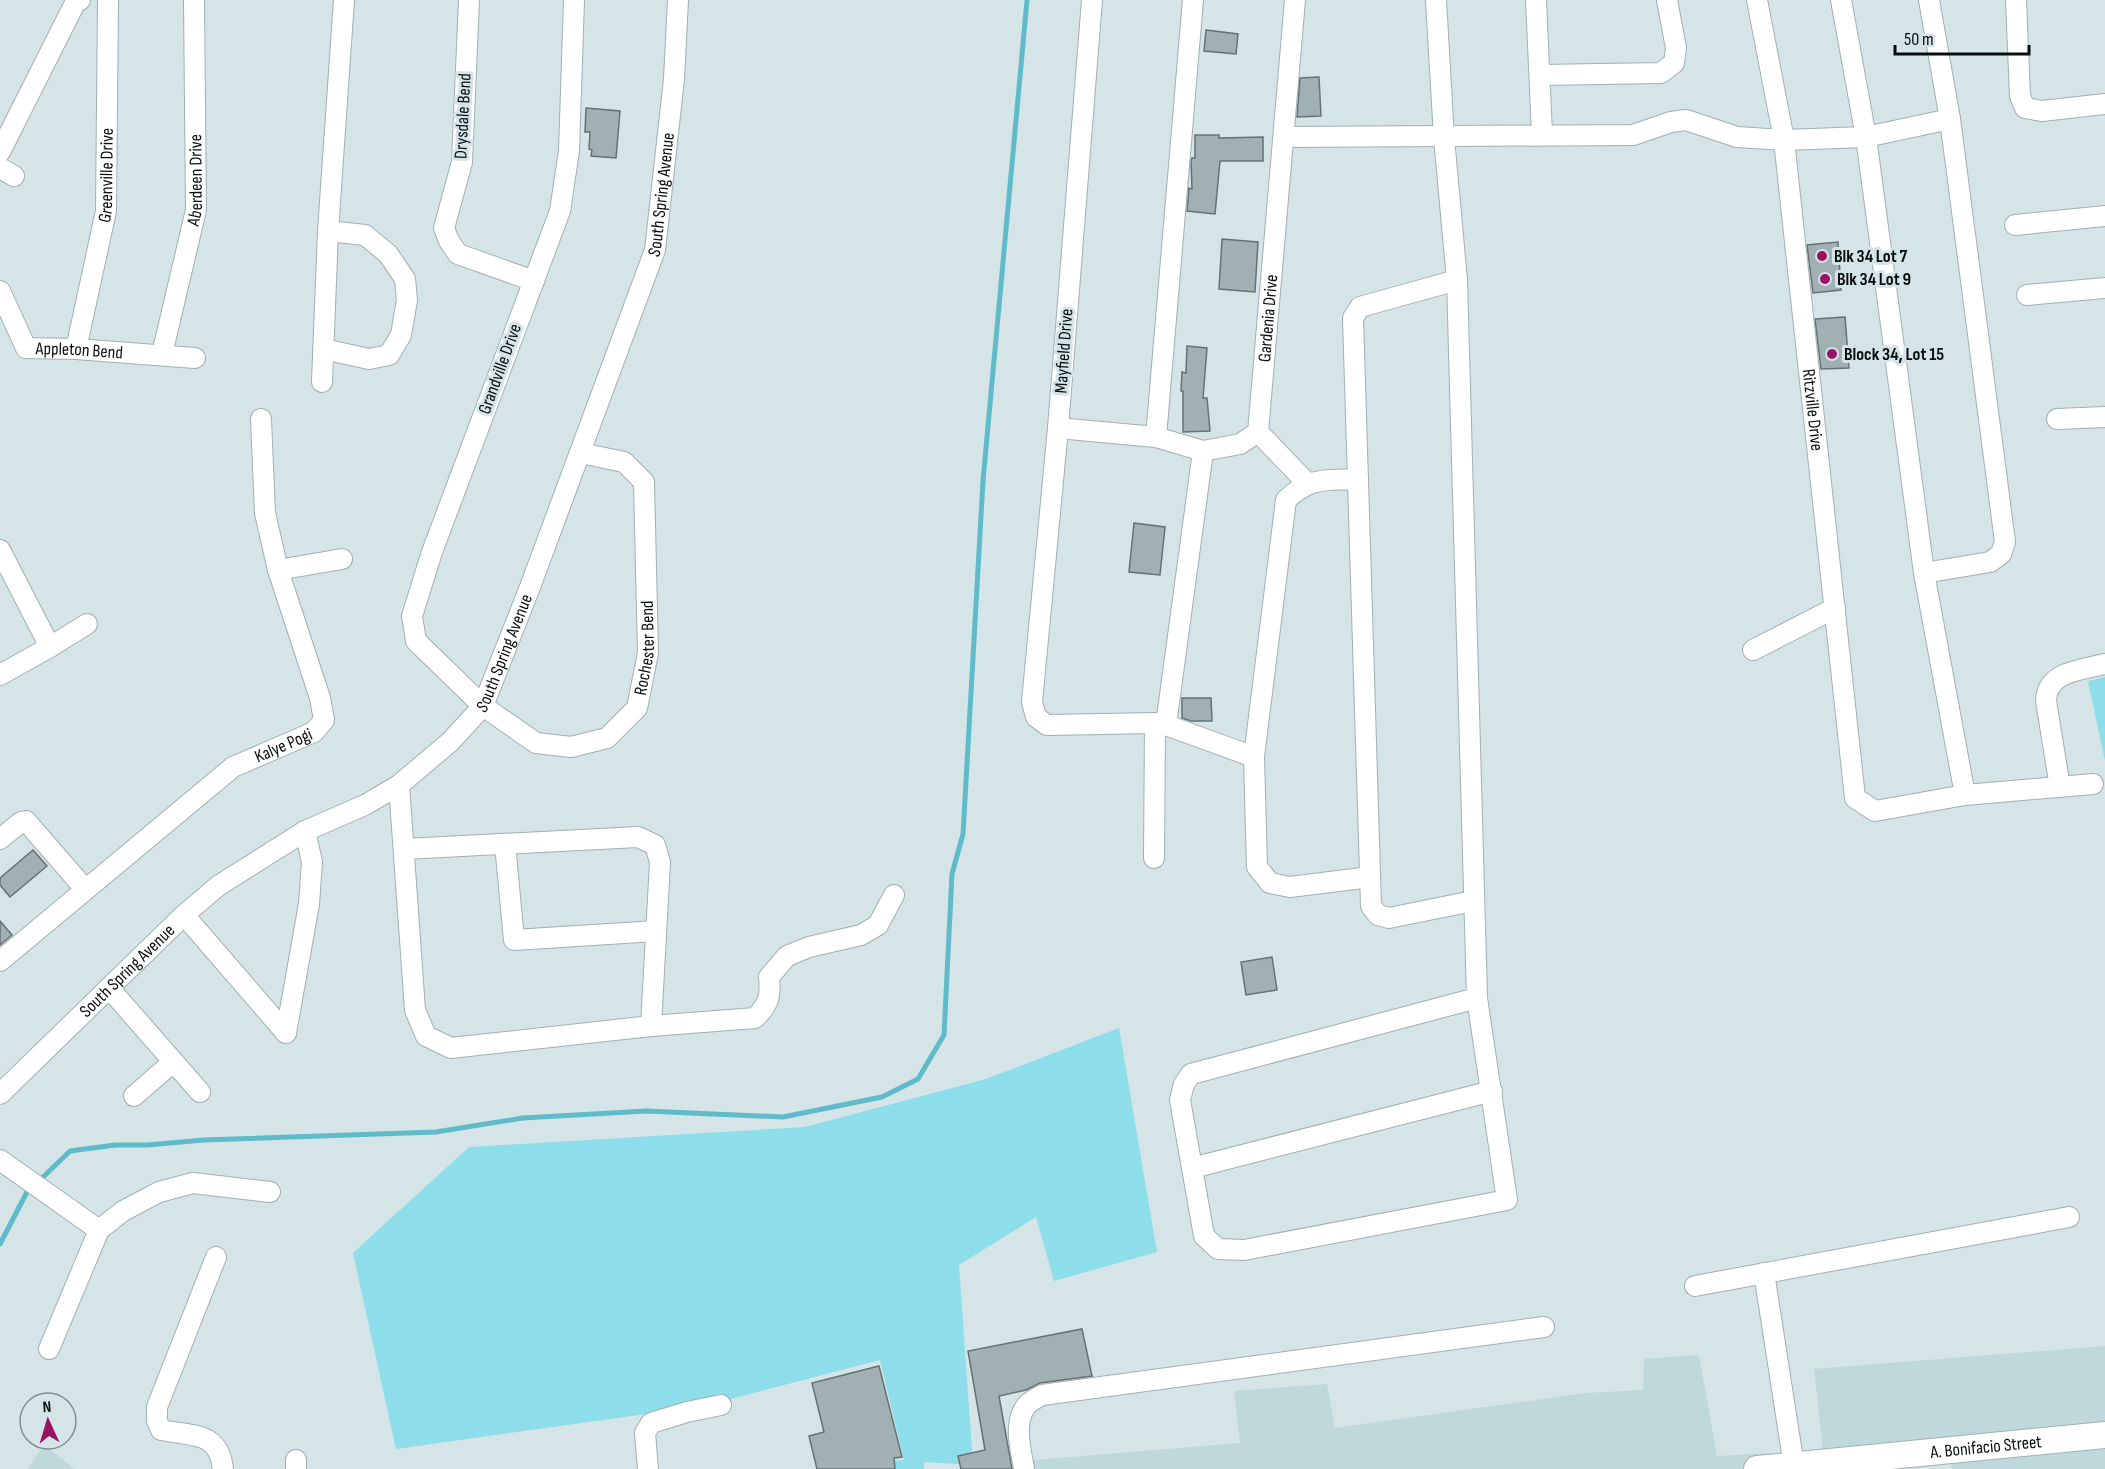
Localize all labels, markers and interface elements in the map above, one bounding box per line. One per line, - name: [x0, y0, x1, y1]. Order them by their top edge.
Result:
- scale bar: [1895, 18, 2028, 56]
- text: 50 m: [1904, 29, 1934, 50]
- street label: Drysdale Bend: [450, 73, 476, 159]
- street label: Greenville Drive: [93, 128, 117, 225]
- street label: South Spring Avenue: [643, 131, 678, 260]
- street label: Aberdeen Drive: [182, 134, 207, 229]
- place label: Blk 34 Lot 7: [1834, 246, 1907, 267]
- marker: Blk 34 Lot 7: [1815, 249, 1829, 263]
- place label: Blk 34 Lot 9: [1837, 269, 1911, 290]
- marker: Blk 34 Lot 9: [1818, 272, 1832, 286]
- street label: Gardenia Drive: [1254, 273, 1282, 363]
- street label: Mayfield Drive: [1051, 308, 1077, 394]
- street label: Grandville Drive: [474, 321, 526, 417]
- street label: Appleton Bend: [34, 338, 124, 363]
- place label: Block 34, Lot 15: [1844, 344, 1944, 365]
- marker: Block 34, Lot 15: [1825, 347, 1839, 361]
- street label: Ritzville Drive: [1798, 368, 1828, 452]
- street label: South Spring Avenue: [472, 591, 537, 717]
- street label: Rochester Bend: [629, 600, 659, 697]
- street label: Kalye Pogi: [251, 724, 315, 767]
- street label: South Spring Avenue: [75, 920, 179, 1021]
- north arrow: [18, 1391, 78, 1451]
- text: N: [42, 1398, 52, 1417]
- street label: A. Bonifacio Street: [1928, 1431, 2043, 1463]

